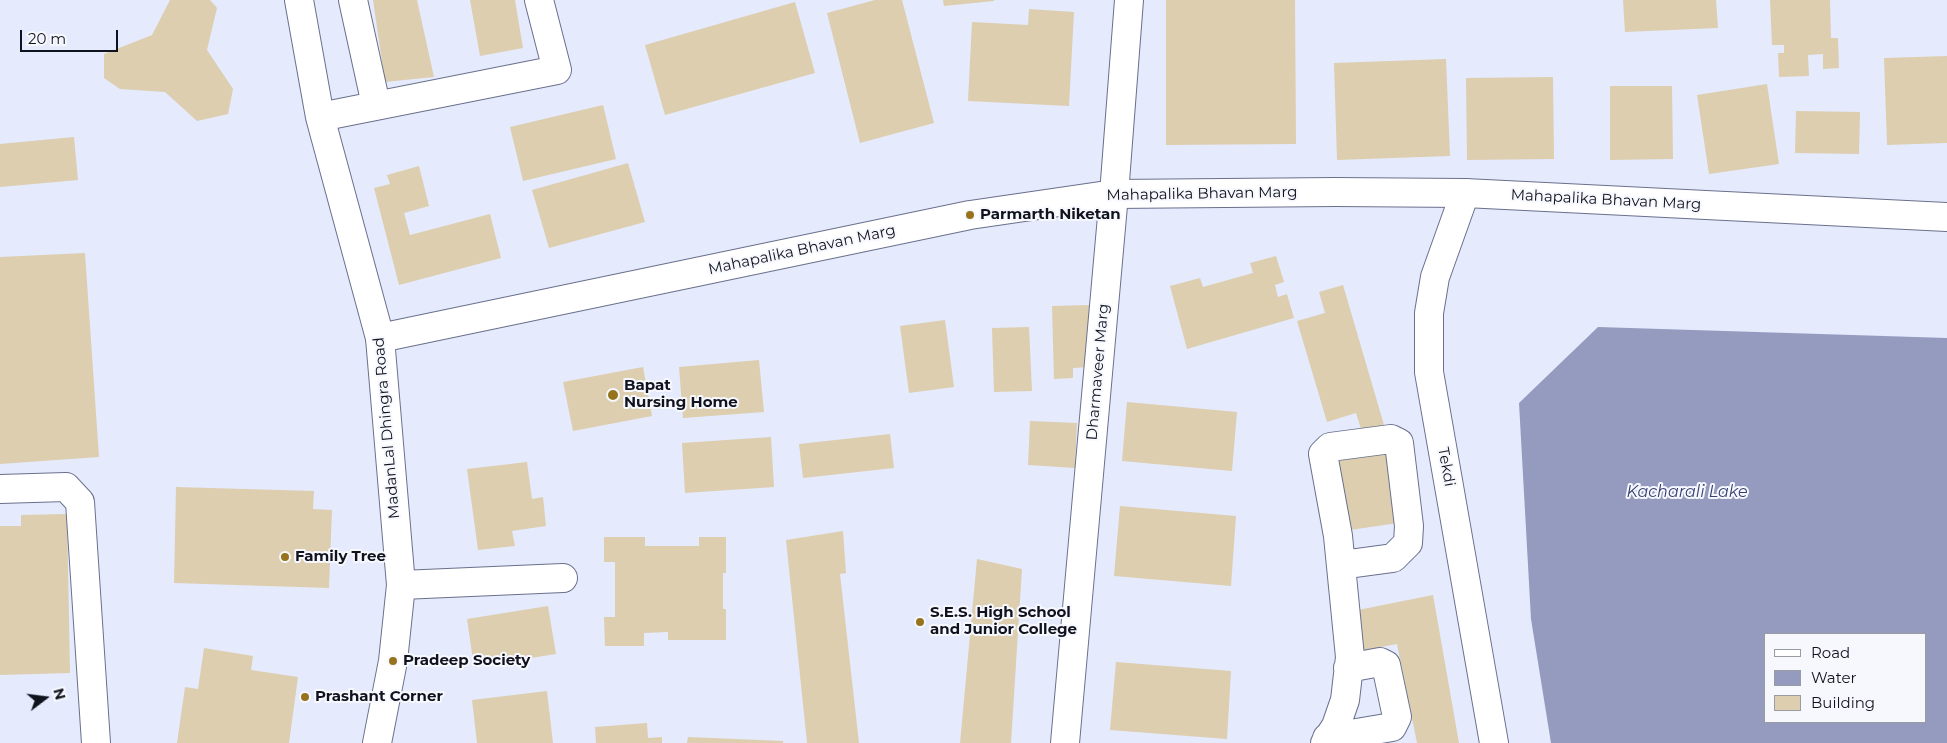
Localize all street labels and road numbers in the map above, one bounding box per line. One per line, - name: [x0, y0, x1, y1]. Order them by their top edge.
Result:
- street label: Mahapalika Bhavan Marg: [1106, 183, 1298, 205]
- street label: Mahapalika Bhavan Marg: [1510, 186, 1702, 214]
- street label: Mahapalika Bhavan Marg: [707, 221, 897, 279]
- street label: Dharmaveer Marg: [1083, 303, 1113, 441]
- street label: MadanLal Dhingra Road: [370, 336, 404, 520]
- street label: Tekdi: [1434, 446, 1458, 488]

